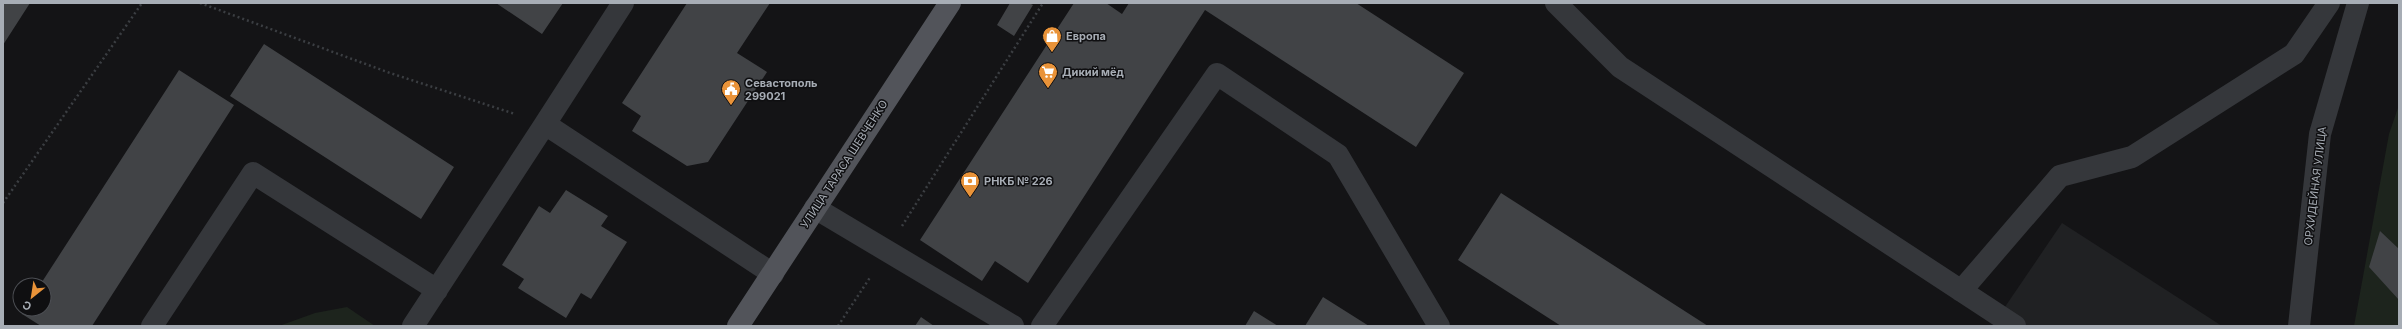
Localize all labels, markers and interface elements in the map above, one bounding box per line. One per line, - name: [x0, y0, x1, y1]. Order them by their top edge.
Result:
- shop icon: Европа: [1041, 25, 1063, 53]
- place label: Европа: [1066, 29, 1106, 43]
- supermarket icon: Дикий мёд: [1037, 61, 1059, 89]
- place label: Дикий мёд: [1062, 65, 1125, 79]
- place label: Севастополь 299021: [745, 76, 818, 103]
- public building icon: Севастополь 299021: [720, 78, 742, 106]
- street label: УЛИЦА ТАРАСА ШЕВЧЕНКО: [797, 97, 891, 231]
- street label: ОРХИДЕЙНАЯ УЛИЦА: [2301, 125, 2329, 246]
- bank icon: РНКБ № 226: [959, 170, 981, 198]
- place label: РНКБ № 226: [984, 174, 1053, 188]
- north arrow: [12, 277, 52, 317]
- text: С: [20, 298, 34, 314]

